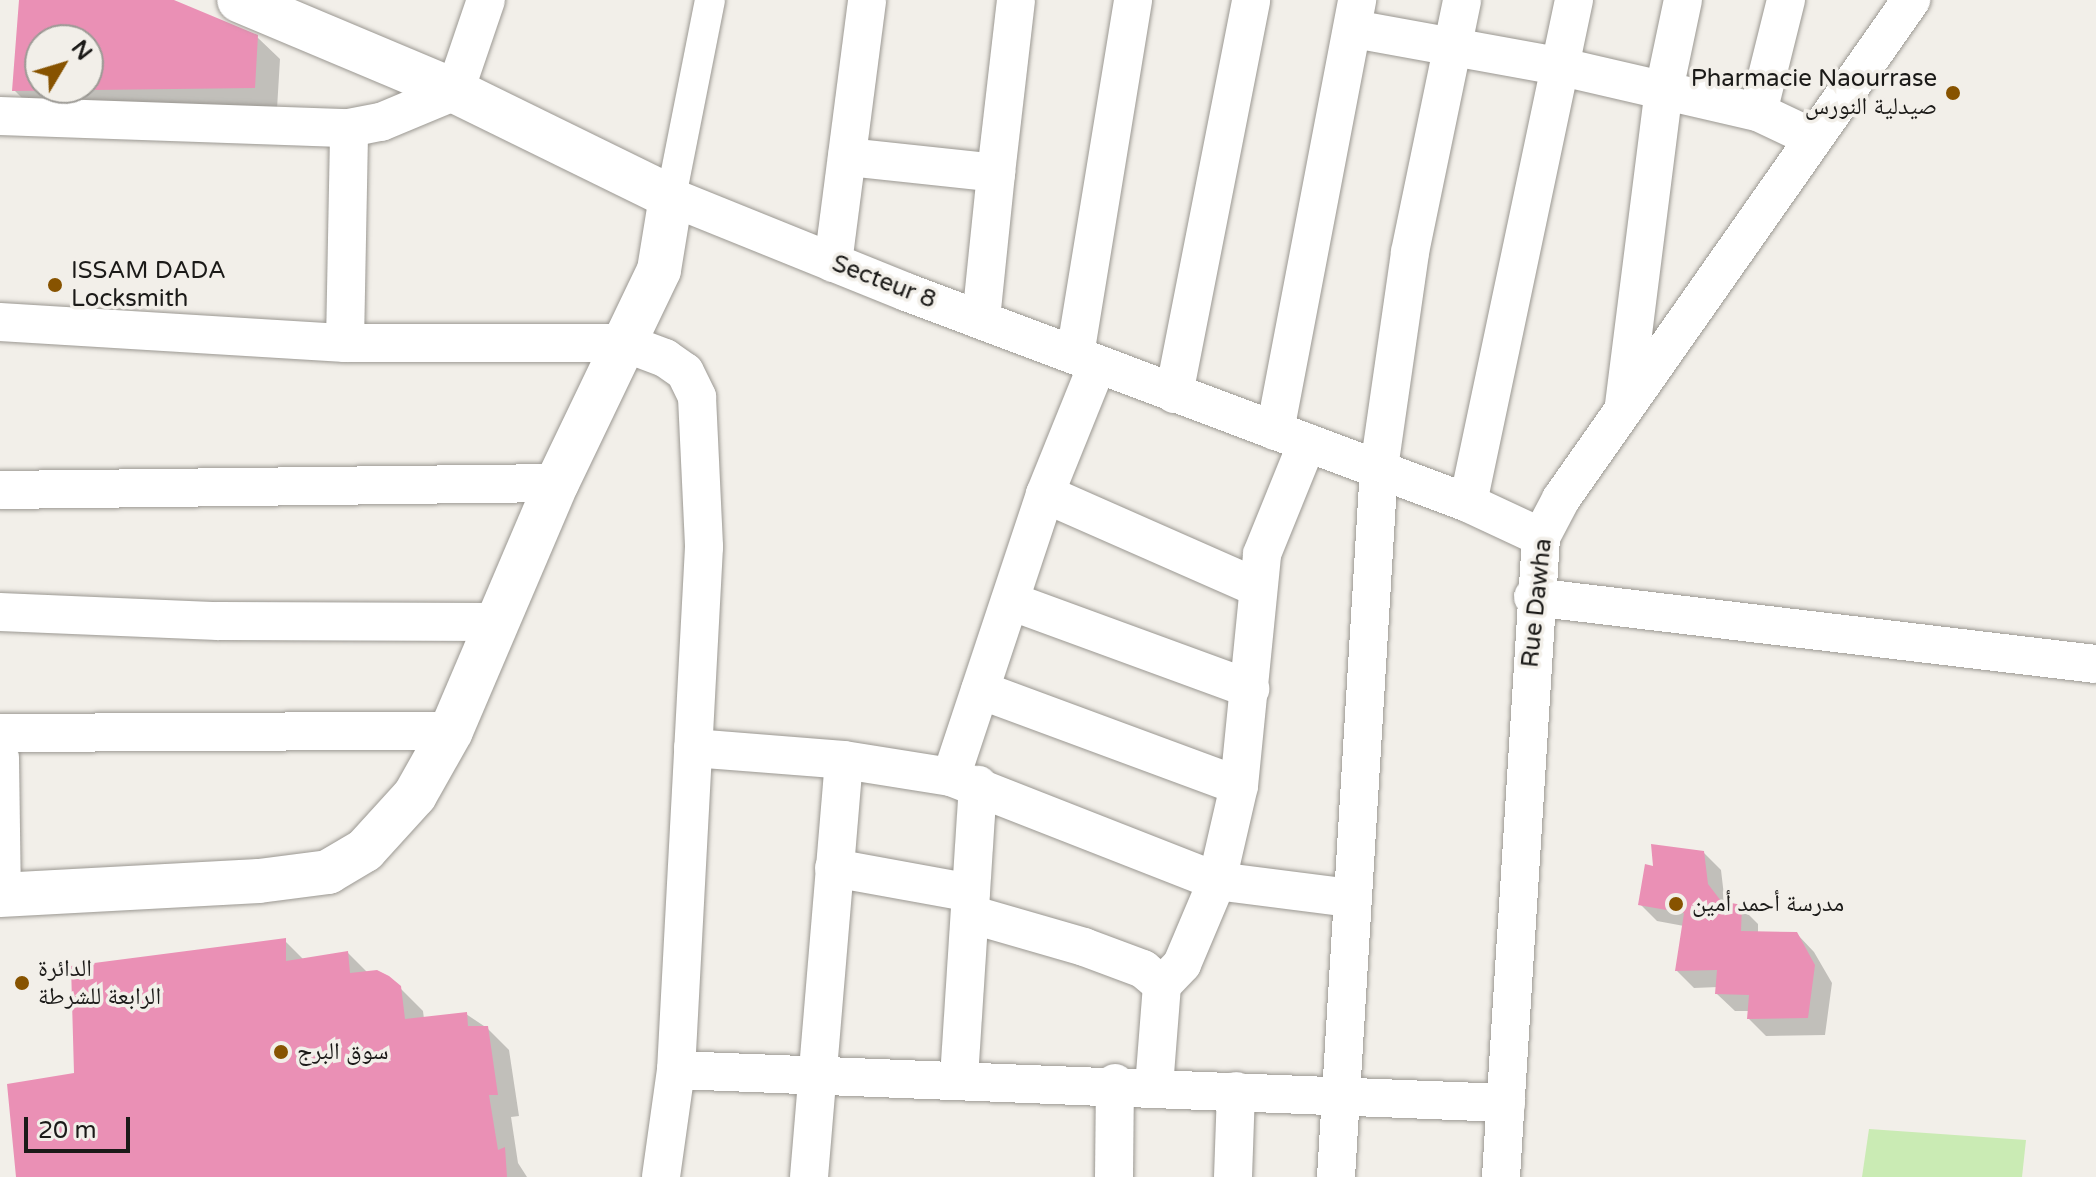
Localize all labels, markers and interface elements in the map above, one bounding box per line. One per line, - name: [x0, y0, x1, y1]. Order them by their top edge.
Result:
- north arrow: [24, 24, 104, 104]
- text: N: [66, 35, 97, 65]
- place label: Pharmacie Naourrase صيدلية النورس: [1691, 65, 1937, 121]
- marker: Pharmacie Naourrase صيدلية النورس: [1944, 84, 1962, 102]
- street label: Secteur 8: [828, 249, 940, 315]
- place label: ISSAM DADA Locksmith: [71, 257, 226, 313]
- marker: ISSAM DADA Locksmith: [46, 276, 64, 294]
- street label: Rue Dawha: [1516, 537, 1558, 669]
- place label: مدرسة أحمد أمين: [1692, 890, 1844, 918]
- marker: مدرسة أحمد أمين: [1667, 895, 1685, 913]
- place label: الدائرة الرابعة للشرطة: [38, 955, 161, 1011]
- marker: الدائرة الرابعة للشرطة: [13, 974, 31, 992]
- place label: سوق البرج: [297, 1038, 389, 1066]
- marker: سوق البرج: [272, 1043, 290, 1061]
- scale bar: [28, 1101, 134, 1151]
- text: 20 m: [38, 1116, 96, 1145]

